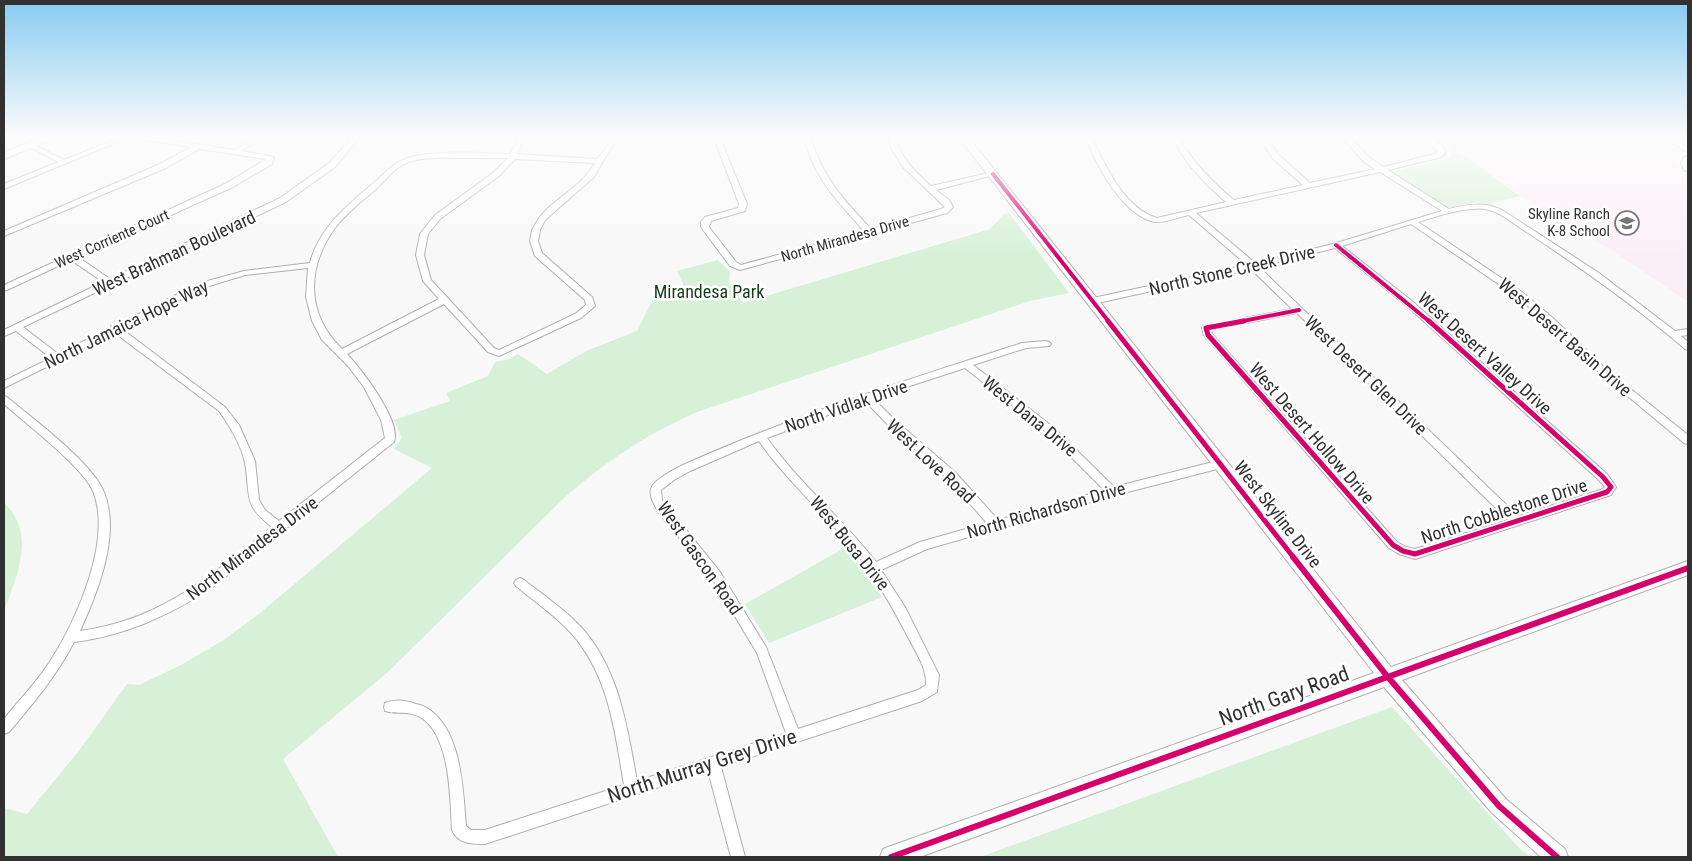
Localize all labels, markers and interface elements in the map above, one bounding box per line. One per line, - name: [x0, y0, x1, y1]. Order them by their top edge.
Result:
- place label: Skyline Ranch K-8 School: [1528, 205, 1610, 240]
- street label: West Corriente Court: [52, 206, 172, 272]
- street label: West Brahman Boulevard: [89, 206, 259, 300]
- school or university icon: Skyline Ranch K-8 School: [1614, 210, 1640, 236]
- street label: North Mirandesa Drive: [779, 212, 911, 266]
- street label: North Stone Creek Drive: [1147, 241, 1317, 299]
- street label: West Desert Basin Drive: [1494, 273, 1636, 401]
- street label: North Jamaica Hope Way: [40, 275, 212, 373]
- park label: Mirandesa Park: [654, 281, 764, 302]
- street label: West Desert Valley Drive: [1414, 287, 1556, 419]
- street label: West Desert Glen Drive: [1300, 311, 1432, 439]
- street label: West Desert Hollow Drive: [1245, 358, 1379, 508]
- street label: West Dana Drive: [978, 371, 1082, 461]
- street label: North Vidlak Drive: [782, 375, 910, 437]
- street label: West Love Road: [882, 415, 980, 507]
- street label: West Skyline Drive: [1230, 456, 1326, 572]
- street label: North Cobblestone Drive: [1418, 474, 1590, 548]
- street label: North Richardson Drive: [964, 477, 1128, 543]
- street label: North Mirandesa Drive: [182, 492, 322, 604]
- street label: West Busa Drive: [806, 492, 894, 594]
- street label: West Gascon Road: [653, 497, 747, 619]
- street label: North Gary Road: [1216, 661, 1352, 731]
- street label: North Murray Grey Drive: [604, 724, 800, 808]

